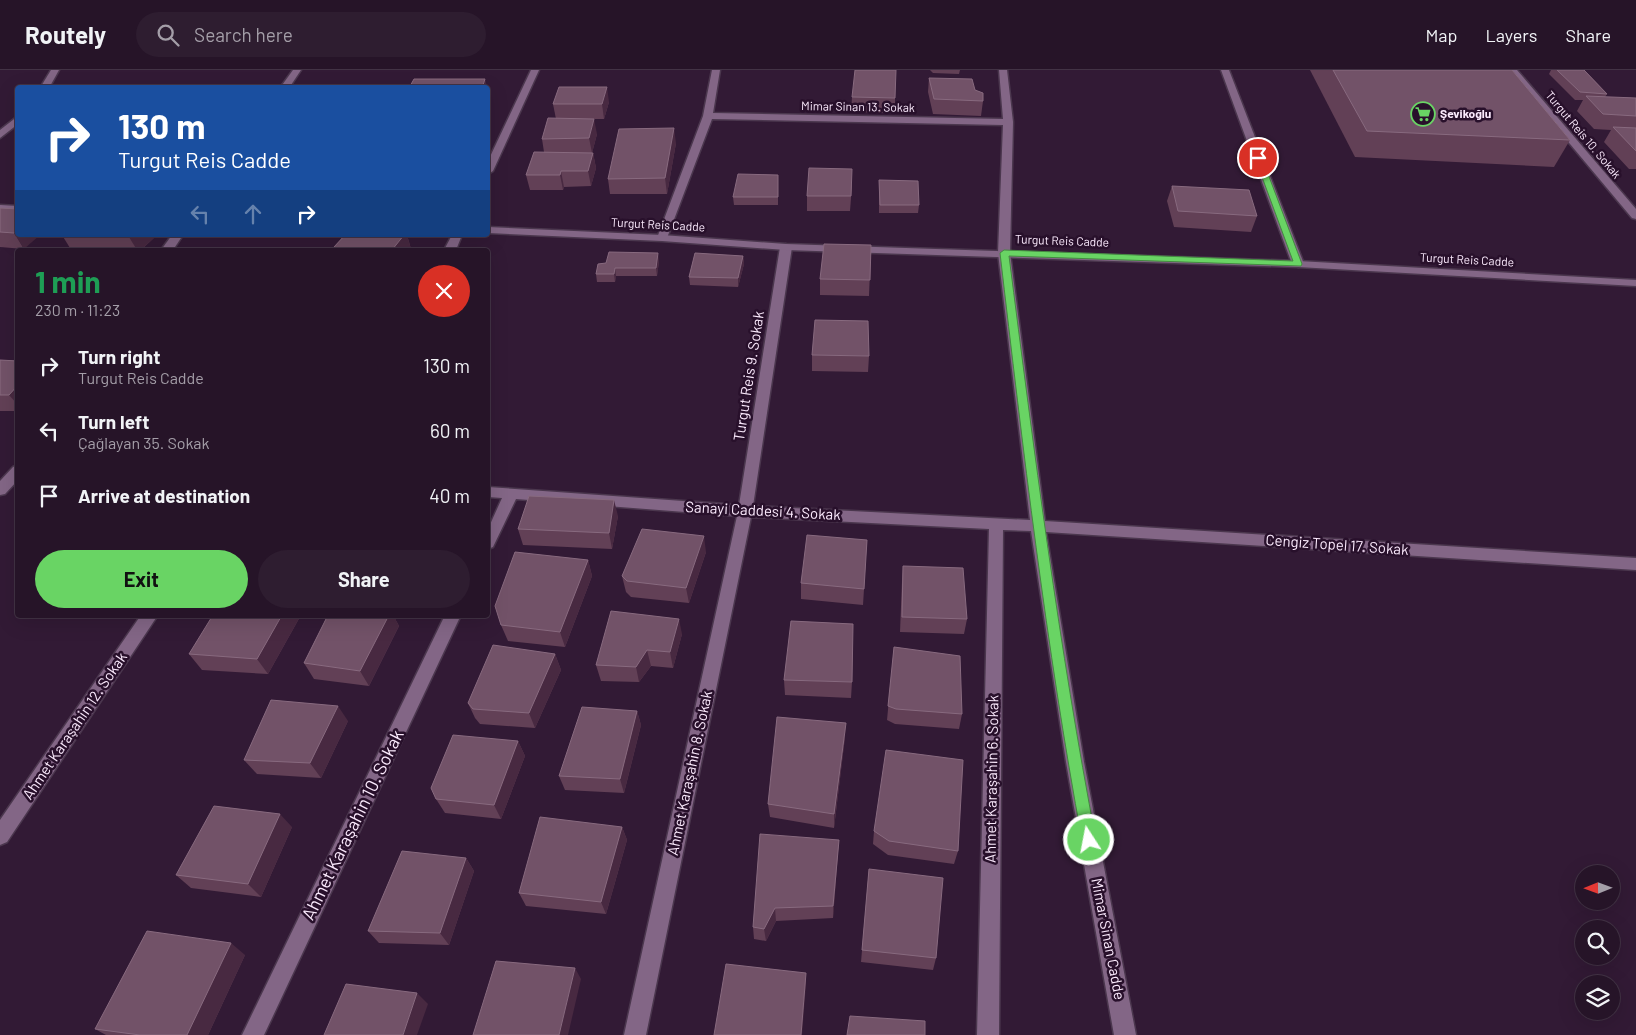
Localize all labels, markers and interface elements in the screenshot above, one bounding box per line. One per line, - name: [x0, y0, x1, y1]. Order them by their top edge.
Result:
- search box: [136, 12, 486, 57]
- text: Routely: [25, 20, 106, 49]
- icon: search: [154, 21, 182, 49]
- text: Search here: [194, 23, 293, 46]
- text: Map: [1425, 24, 1457, 46]
- text: Layers: [1485, 24, 1538, 46]
- text: Share: [1566, 24, 1611, 46]
- street label: Turgut Reis 10. Sokak: [1543, 88, 1624, 181]
- street label: Mimar Sinan 13. Sokak: [801, 98, 915, 114]
- supermarket icon: Şevikoğlu: [1410, 101, 1436, 127]
- text: 130 m: [118, 104, 205, 146]
- icon: right: [35, 105, 100, 170]
- place label: Şevikoğlu: [1440, 106, 1491, 120]
- pin: [1237, 137, 1279, 179]
- icon: arrive: [1244, 144, 1272, 172]
- text: Turgut Reis Cadde: [118, 146, 291, 172]
- icon: left: [186, 200, 214, 228]
- icon: ahead: [239, 200, 267, 228]
- icon: right: [292, 200, 320, 228]
- street label: Turgut Reis Cadde: [611, 215, 706, 233]
- street label: Turgut Reis Cadde: [1015, 231, 1109, 249]
- street label: Turgut Reis Cadde: [1420, 250, 1515, 268]
- text: 1 min: [35, 263, 101, 299]
- button: close: [418, 265, 470, 317]
- text: 230 m · 11:23: [35, 300, 120, 319]
- street label: Turgut Reis 9. Sokak: [729, 309, 767, 442]
- text: Turn right: [78, 345, 160, 368]
- icon: right: [35, 352, 63, 380]
- text: 130 m: [423, 354, 470, 377]
- text: Turgut Reis Cadde: [78, 368, 204, 387]
- text: Turn left: [78, 410, 149, 433]
- icon: left: [35, 417, 63, 445]
- text: 60 m: [430, 419, 470, 442]
- text: Çağlayan 35. Sokak: [78, 433, 210, 452]
- icon: arrive: [35, 482, 63, 510]
- text: Arrive at destination: [78, 484, 250, 507]
- text: 40 m: [429, 484, 470, 507]
- street label: Sanayi Caddesi 4. Sokak: [685, 497, 842, 523]
- street label: Cengiz Topel 17. Sokak: [1265, 530, 1410, 558]
- button: Exit: [35, 550, 248, 608]
- button: Share: [258, 550, 470, 608]
- street label: Ahmet Karaşahin 12. Sokak: [18, 648, 130, 802]
- street label: Ahmet Karaşahin 8. Sokak: [663, 688, 715, 857]
- street label: Ahmet Karaşahin 6. Sokak: [981, 694, 1001, 863]
- street label: Ahmet Karaşahin 10. Sokak: [296, 726, 408, 923]
- position arrow: [1062, 813, 1114, 865]
- north arrow: [1575, 865, 1620, 910]
- map controls: [1575, 865, 1620, 1020]
- street label: Mimar Sinan Cadde: [1088, 876, 1130, 1001]
- button: search: [1575, 920, 1620, 965]
- button: layers: [1575, 975, 1620, 1020]

